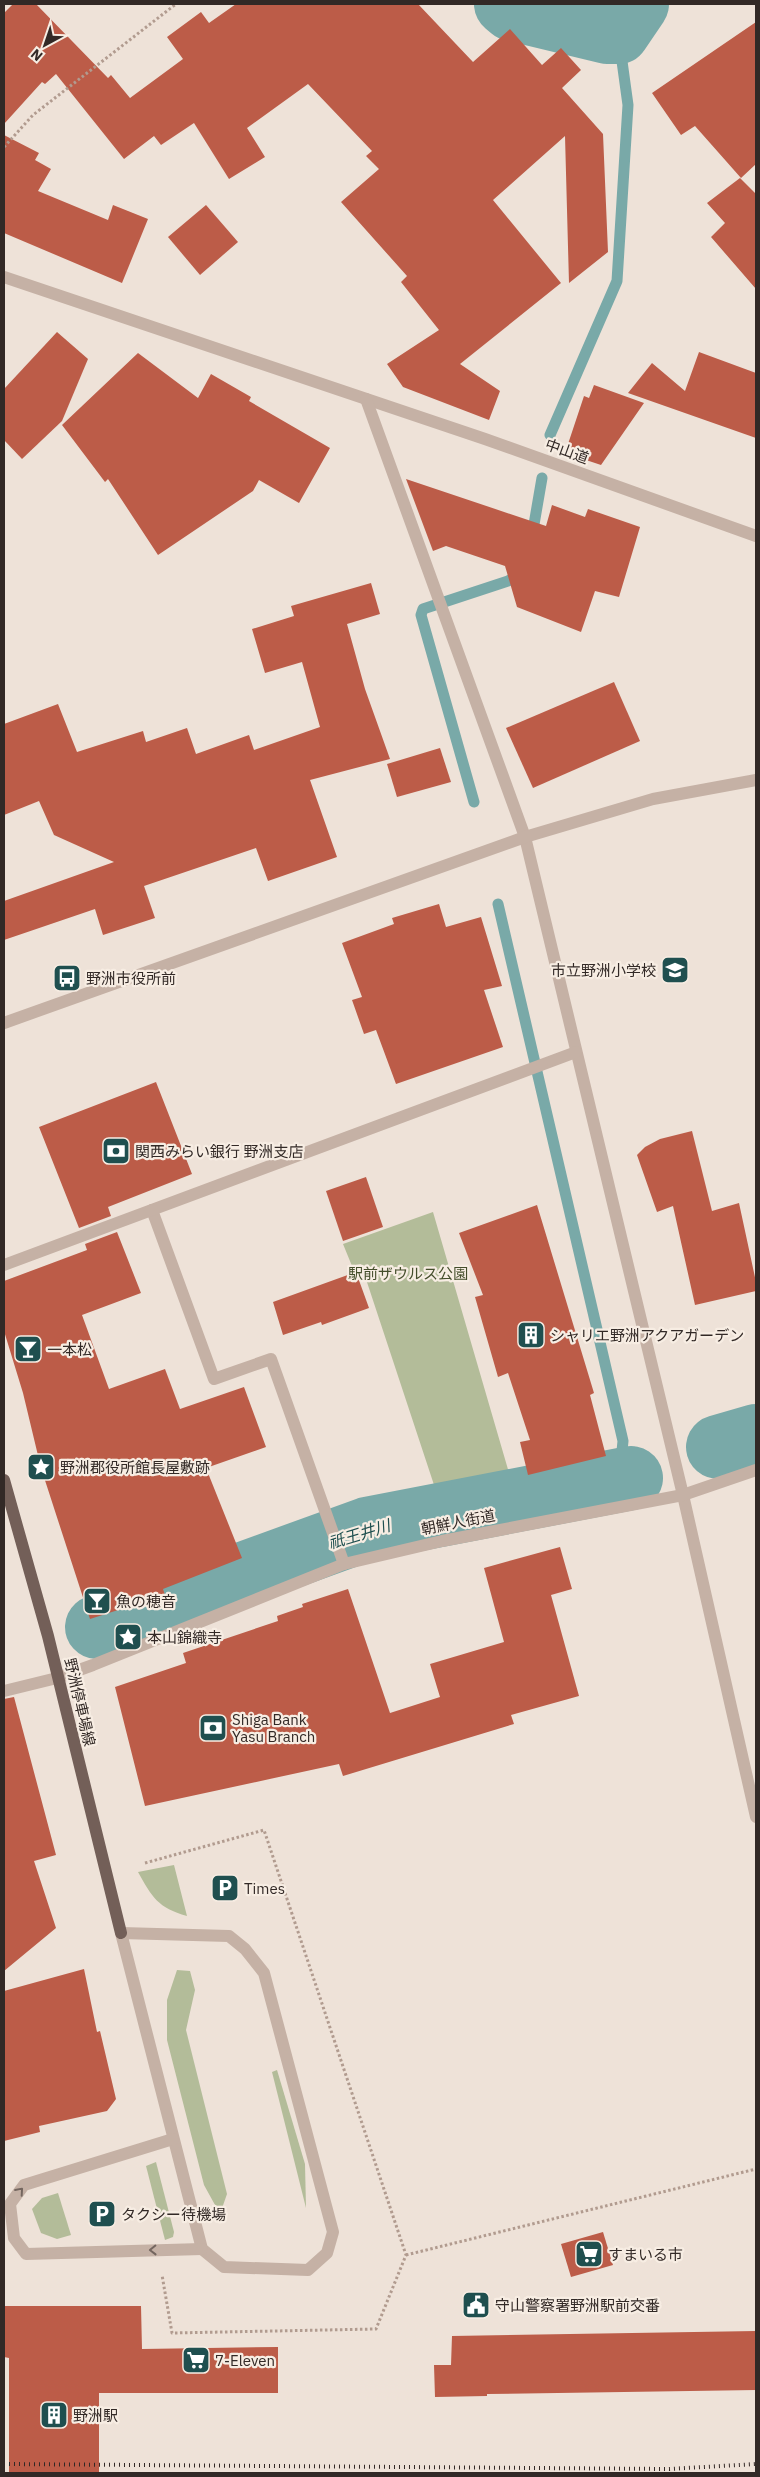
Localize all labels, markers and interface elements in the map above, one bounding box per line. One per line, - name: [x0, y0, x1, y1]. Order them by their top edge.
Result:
- north arrow: [20, 20, 70, 70]
- text: N: [27, 45, 46, 65]
- street label: 中山道: [543, 434, 591, 468]
- school or university icon: 市立野洲小学校: [660, 955, 690, 985]
- place label: 市立野洲小学校: [551, 961, 656, 980]
- bus stop icon: 野洲市役所前: [52, 963, 82, 993]
- place label: 野洲市役所前: [86, 969, 176, 988]
- bank icon: 関西みらい銀行 野洲支店: [101, 1136, 131, 1166]
- place label: 関西みらい銀行 野洲支店: [135, 1142, 304, 1161]
- park label: 駅前ザウルス公園: [348, 1264, 468, 1283]
- building icon: シャリエ野洲アクアガーデン: [516, 1320, 546, 1350]
- place label: シャリエ野洲アクアガーデン: [550, 1326, 744, 1345]
- bar icon: 一本松: [13, 1334, 43, 1364]
- place label: 一本松: [47, 1340, 92, 1359]
- place icon: 野洲郡役所館長屋敷跡: [26, 1452, 56, 1482]
- place label: 野洲郡役所館長屋敷跡: [60, 1458, 210, 1477]
- street label: 朝鮮人街道: [419, 1506, 497, 1538]
- water label: 祇王井川: [325, 1514, 394, 1553]
- bar icon: 魚の穂音: [82, 1586, 112, 1616]
- place label: 魚の穂音: [116, 1592, 176, 1611]
- place icon: 本山錦織寺: [113, 1622, 143, 1652]
- place label: 本山錦織寺: [147, 1628, 222, 1647]
- street label: 野洲停車場線: [61, 1656, 99, 1748]
- place label: Shiga Bank Yasu Branch: [232, 1710, 315, 1746]
- bank icon: Shiga Bank Yasu Branch: [198, 1713, 228, 1743]
- parking icon: Times: [210, 1873, 240, 1903]
- place label: Times: [244, 1879, 285, 1898]
- one-way arrow: [15, 2188, 24, 2197]
- parking icon: タクシー待機場: [87, 2199, 117, 2229]
- place label: タクシー待機場: [121, 2205, 226, 2224]
- supermarket icon: すまいる市: [574, 2239, 604, 2269]
- one-way arrow: [149, 2245, 157, 2256]
- place label: すまいる市: [608, 2245, 683, 2264]
- public building icon: 守山警察署野洲駅前交番: [461, 2290, 491, 2320]
- place label: 守山警察署野洲駅前交番: [495, 2296, 660, 2315]
- supermarket icon: 7-Eleven: [181, 2345, 211, 2375]
- place label: 7-Eleven: [215, 2351, 275, 2370]
- building icon: 野洲駅: [39, 2400, 69, 2430]
- place label: 野洲駅: [73, 2406, 118, 2425]

